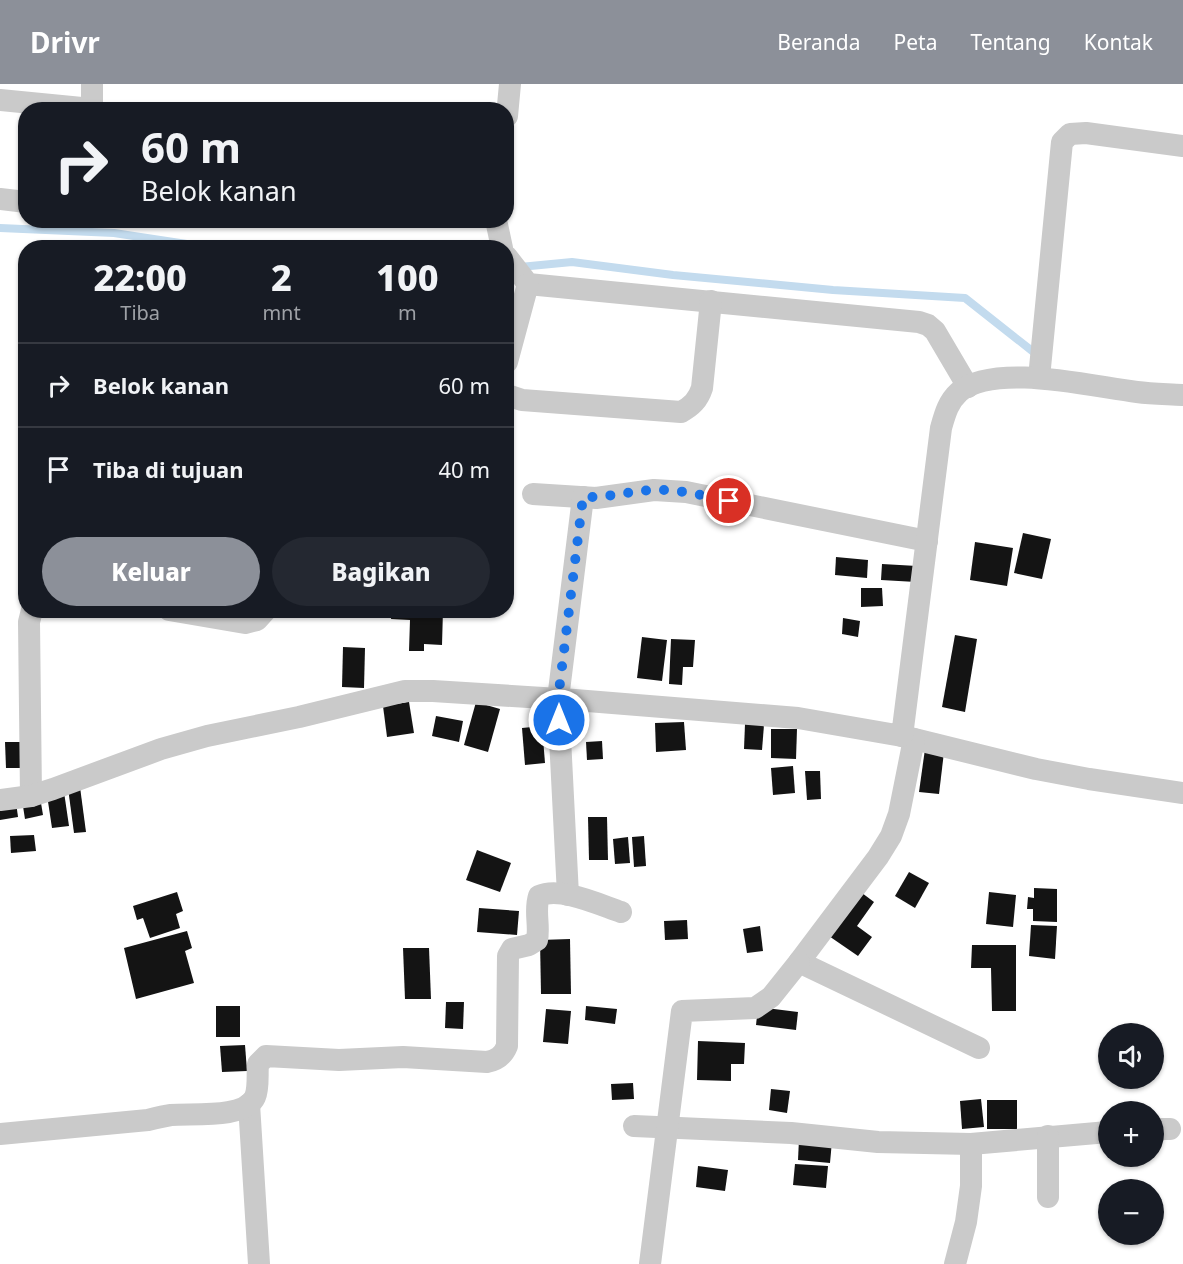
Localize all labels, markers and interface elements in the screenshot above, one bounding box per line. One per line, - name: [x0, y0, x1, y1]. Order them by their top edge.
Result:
- text: Drivr: [30, 23, 100, 61]
- text: Beranda: [777, 28, 861, 56]
- text: Peta: [894, 28, 937, 56]
- text: Tentang: [970, 28, 1051, 56]
- text: Kontak: [1084, 28, 1153, 56]
- text: 60 m: [141, 118, 241, 175]
- icon: right: [42, 126, 120, 204]
- text: Belok kanan: [141, 172, 297, 209]
- text: 22:00: [93, 253, 187, 302]
- text: 2: [271, 253, 292, 302]
- text: 100: [376, 253, 439, 302]
- text: Tiba: [120, 299, 160, 326]
- text: mnt: [262, 299, 301, 326]
- text: m: [398, 299, 417, 326]
- icon: right: [42, 369, 75, 402]
- text: Belok kanan: [93, 370, 229, 400]
- text: 60 m: [439, 370, 490, 400]
- icon: arrive: [42, 453, 75, 486]
- text: Tiba di tujuan: [93, 454, 243, 484]
- text: 40 m: [439, 454, 490, 484]
- pin: [703, 475, 754, 526]
- icon: arrive: [712, 484, 745, 517]
- button: Keluar: [42, 537, 260, 606]
- button: Bagikan: [272, 537, 490, 606]
- position arrow: [527, 688, 591, 752]
- map controls: [1098, 1023, 1164, 1245]
- button: sound: [1098, 1023, 1164, 1089]
- button: +: [1098, 1101, 1164, 1167]
- button: −: [1098, 1179, 1164, 1245]

